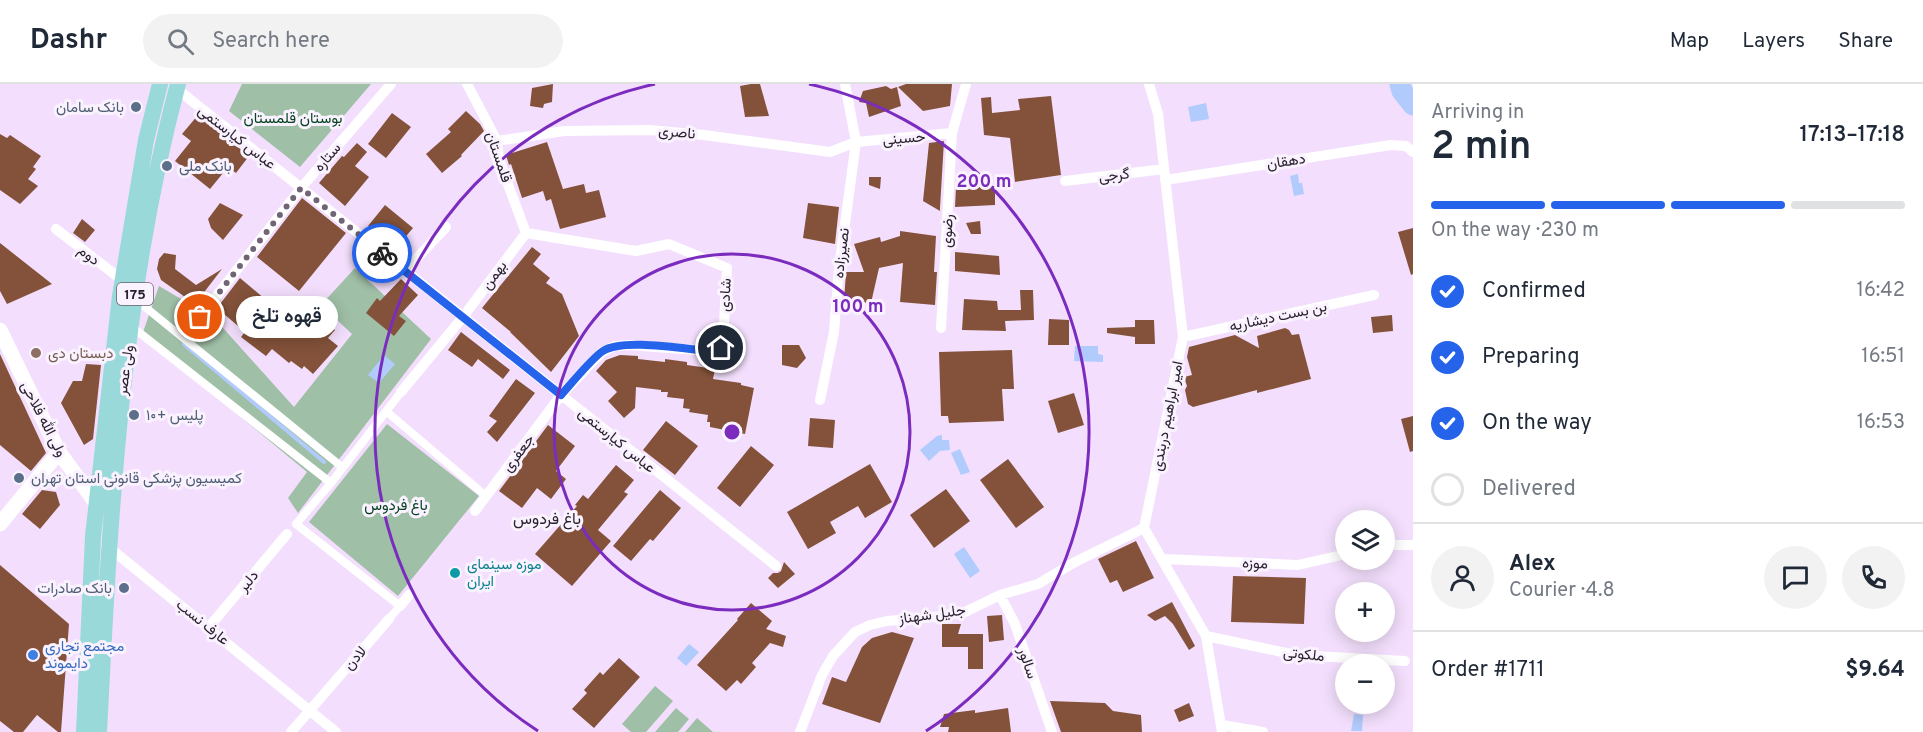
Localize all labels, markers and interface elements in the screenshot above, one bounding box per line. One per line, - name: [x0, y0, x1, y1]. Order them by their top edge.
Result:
- search box: [143, 14, 563, 68]
- text: Dashr: [30, 23, 107, 59]
- icon: search: [164, 25, 197, 58]
- text: Search here: [212, 28, 330, 55]
- text: Map: [1670, 28, 1709, 55]
- text: Layers: [1742, 28, 1805, 55]
- text: Share: [1838, 28, 1893, 55]
- place label: بانک سامان: [56, 99, 124, 118]
- marker: بانک سامان: [129, 100, 143, 114]
- text: Arriving in: [1431, 100, 1524, 126]
- street label: عباس کیارستمی: [193, 102, 279, 175]
- park label: بوستان قلمستان: [244, 110, 342, 129]
- street label: ناصری: [658, 122, 696, 145]
- text: 17:13–17:18: [1800, 122, 1905, 149]
- text: 2 min: [1431, 124, 1532, 173]
- street label: حسینی: [882, 128, 926, 151]
- street label: قلمستان: [480, 129, 515, 186]
- street label: ستاره: [310, 139, 346, 176]
- street label: دهقان: [1265, 150, 1307, 175]
- place label: بانک ملی: [179, 158, 232, 177]
- marker: بانک ملی: [160, 159, 174, 173]
- street label: گرجی: [1098, 165, 1131, 188]
- text: 200 m: [956, 171, 1012, 194]
- street label: رضوى: [938, 214, 959, 248]
- text: On the way · 230 m: [1431, 218, 1599, 244]
- courier: [352, 223, 412, 283]
- street label: نصیرزاده: [830, 227, 855, 279]
- icon: bike: [366, 237, 399, 270]
- street label: دوم: [73, 242, 103, 271]
- street label: بهمن: [478, 258, 512, 294]
- icon: check: [1431, 275, 1464, 308]
- street label: شادی: [716, 278, 737, 312]
- text: Confirmed: [1482, 278, 1586, 305]
- text: 16:42: [1856, 278, 1905, 304]
- road number: 175: [117, 283, 153, 305]
- pin: [174, 291, 225, 342]
- callout: قهوه تلخ: [236, 296, 338, 338]
- text: 100 m: [832, 296, 884, 319]
- street label: بن بست دیشاریه: [1228, 298, 1329, 337]
- icon: bag: [183, 300, 216, 333]
- text: قهوه تلخ: [252, 304, 322, 330]
- pin: [695, 322, 746, 373]
- icon: home: [704, 331, 737, 364]
- icon: check: [1431, 341, 1464, 374]
- street label: ولی عصر: [113, 344, 139, 398]
- text: Preparing: [1482, 344, 1580, 371]
- text: 16:51: [1861, 344, 1905, 370]
- place label: دبستان دی: [48, 345, 113, 364]
- marker: دبستان دی: [29, 346, 43, 360]
- street label: امیر ابراهیم دربندی: [1148, 360, 1188, 473]
- street label: ولی‌ الله فلاحی: [16, 378, 71, 461]
- street label: عباس کیارستمی: [574, 404, 659, 478]
- place label: پلیس +۱۰: [146, 407, 203, 426]
- icon: check: [1431, 407, 1464, 440]
- marker: پلیس +۱۰: [127, 408, 141, 422]
- text: On the way: [1482, 410, 1592, 437]
- text: 16:53: [1857, 410, 1905, 436]
- centre of rings: [722, 422, 742, 442]
- street label: جعفری: [499, 431, 540, 477]
- place label: کمیسیون پزشکی قانونی استان تهران: [31, 470, 242, 489]
- marker: کمیسیون پزشکی قانونی استان تهران: [12, 471, 26, 485]
- text: Delivered: [1482, 476, 1576, 503]
- park label: باغ فردوس: [364, 497, 428, 516]
- district label: باغ فردوس: [513, 510, 581, 530]
- map controls: [1335, 510, 1395, 714]
- button: layers: [1335, 510, 1395, 570]
- button: person: [1431, 546, 1494, 609]
- button: chat: [1764, 546, 1827, 609]
- button: phone: [1842, 546, 1905, 609]
- text: Alex: [1509, 551, 1556, 578]
- street label: موزه: [1242, 555, 1268, 574]
- place label: موزه سینمای ایران: [467, 556, 542, 592]
- marker: موزه سینمای ایران: [448, 566, 462, 580]
- street label: دلبر: [234, 567, 264, 597]
- text: Courier · 4.8: [1509, 578, 1615, 604]
- place label: بانک صادرات: [37, 580, 112, 599]
- marker: بانک صادرات: [117, 581, 131, 595]
- button: +: [1335, 582, 1395, 642]
- street label: عارف نسب: [171, 596, 233, 651]
- street label: جلیل شهناز: [896, 601, 967, 630]
- place label: مجتمع تجاری دایموند: [45, 638, 124, 674]
- street label: لادن: [340, 643, 372, 675]
- street label: سالور: [1012, 644, 1041, 682]
- street label: ملکوتی: [1282, 644, 1325, 667]
- marker: مجتمع تجاری دایموند: [26, 648, 40, 662]
- button: −: [1335, 654, 1395, 714]
- text: Order #1711: [1431, 657, 1545, 684]
- text: $9.64: [1845, 657, 1905, 684]

